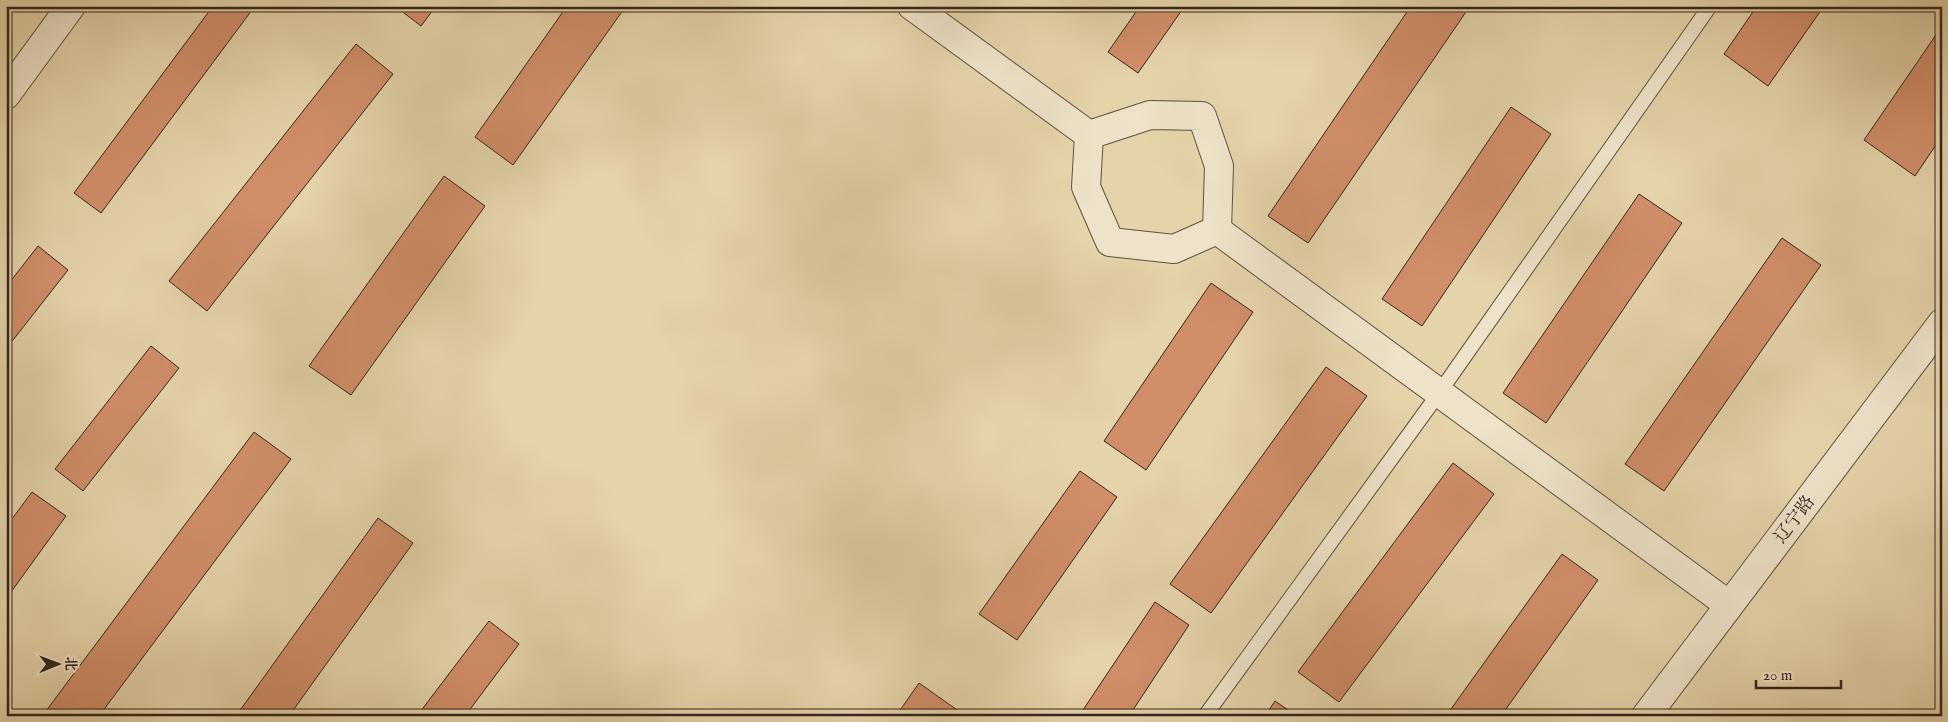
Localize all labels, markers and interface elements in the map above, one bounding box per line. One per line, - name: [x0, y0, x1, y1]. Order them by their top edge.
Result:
- street label: 辽宁路: [1770, 491, 1821, 548]
- north arrow: [32, 640, 82, 690]
- text: 北: [61, 657, 79, 671]
- scale bar: [1756, 657, 1840, 689]
- text: 20 m: [1763, 666, 1793, 685]

